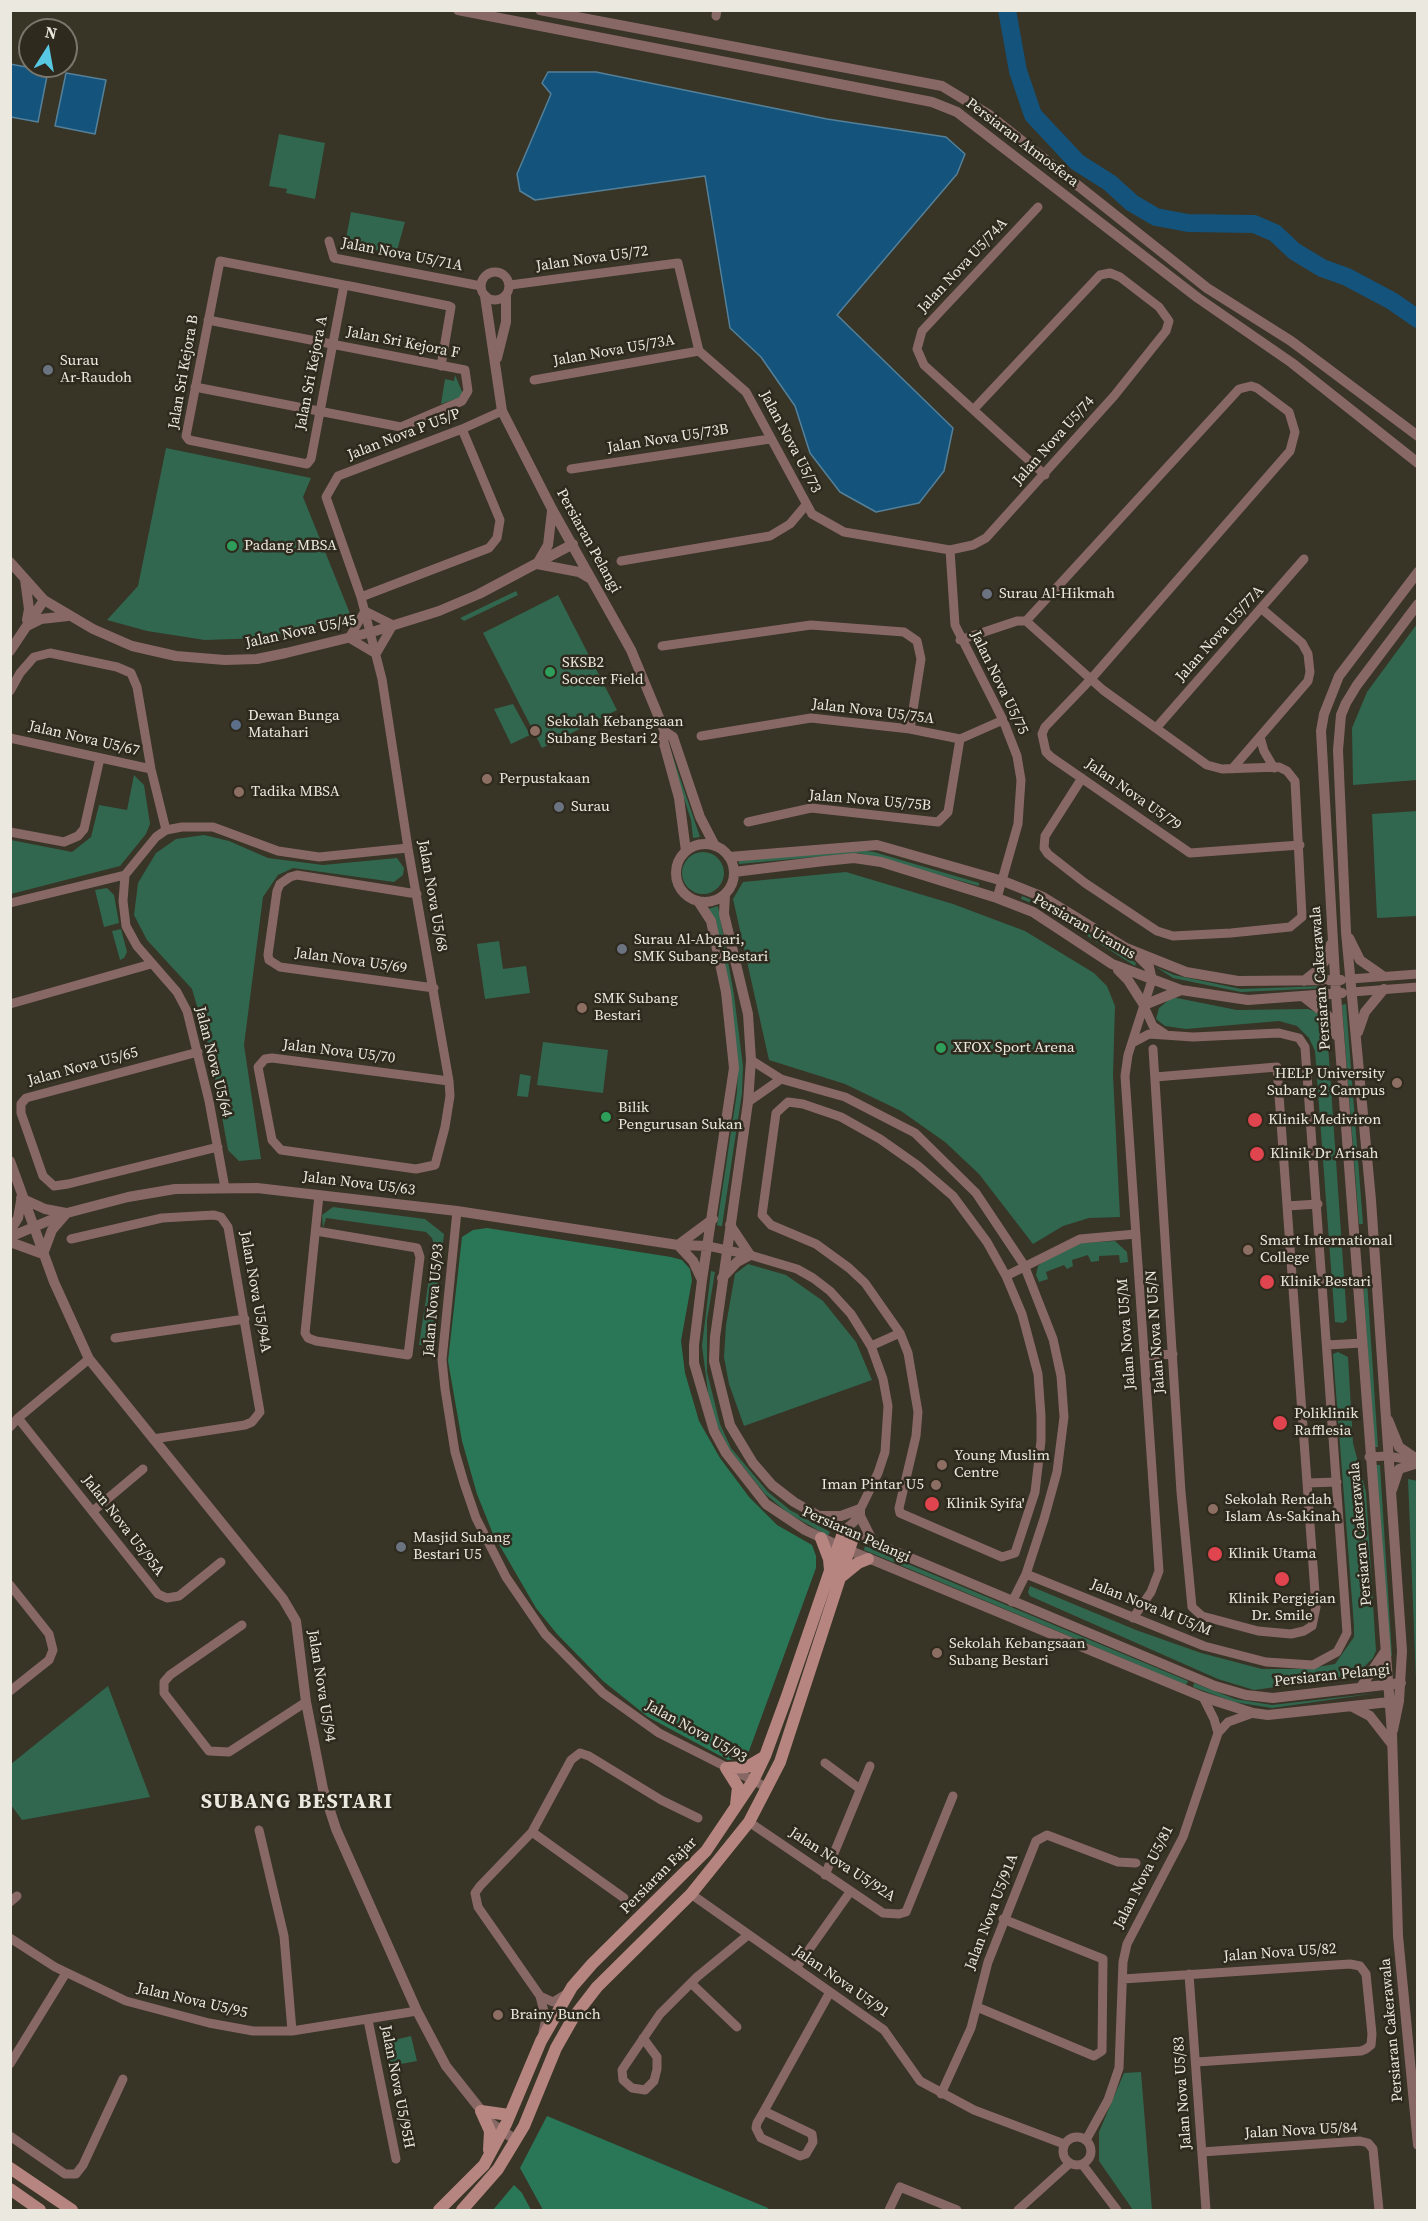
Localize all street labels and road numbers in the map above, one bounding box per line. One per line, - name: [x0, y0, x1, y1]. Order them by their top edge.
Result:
- street label: Persiaran Atmosfera: [962, 95, 1082, 191]
- street label: Jalan Nova U5/74A: [914, 215, 1012, 317]
- street label: Jalan Nova U5/71A: [340, 234, 464, 276]
- street label: Jalan Nova U5/72: [535, 242, 649, 276]
- street label: Jalan Sri Kejora B: [165, 313, 203, 431]
- street label: Jalan Sri Kejora A: [292, 314, 332, 432]
- street label: Jalan Sri Kejora F: [345, 323, 461, 363]
- street label: Jalan Nova U5/73A: [552, 331, 676, 371]
- street label: Jalan Nova U5/73: [755, 388, 825, 496]
- street label: Jalan Nova U5/74: [1009, 393, 1099, 489]
- street label: Jalan Nova P U5/P: [345, 405, 463, 465]
- street label: Jalan Nova U5/73B: [606, 421, 730, 457]
- street label: Persiaran Pelangi: [552, 486, 624, 596]
- street label: Jalan Nova U5/77A: [1172, 582, 1268, 686]
- street label: Jalan Nova U5/45: [244, 611, 358, 653]
- street label: Jalan Nova U5/75: [966, 628, 1032, 738]
- street label: Jalan Nova U5/75A: [811, 696, 935, 728]
- street label: Jalan Nova U5/67: [27, 717, 141, 761]
- street label: Jalan Nova U5/79: [1081, 755, 1185, 835]
- street label: Jalan Nova U5/75B: [808, 787, 932, 815]
- street label: Jalan Nova U5/68: [413, 839, 451, 953]
- street label: Persiaran Uranus: [1029, 890, 1139, 964]
- street label: Persiaran Cakerawala: [1307, 905, 1335, 1051]
- street label: Jalan Nova U5/69: [294, 944, 408, 978]
- street label: Jalan Nova U5/64: [191, 1005, 235, 1119]
- street label: Jalan Nova U5/70: [282, 1036, 396, 1068]
- street label: Jalan Nova U5/65: [26, 1044, 140, 1090]
- street label: Jalan Nova U5/63: [302, 1168, 416, 1200]
- street label: Jalan Nova U5/94A: [235, 1230, 275, 1354]
- street label: Jalan Nova U5/93: [420, 1243, 448, 1357]
- street label: Jalan Nova N U5/N: [1143, 1270, 1169, 1394]
- street label: Jalan Nova U5/M: [1114, 1278, 1140, 1390]
- street label: Persiaran Cakerawala: [1346, 1461, 1376, 1607]
- street label: Jalan Nova U5/95A: [78, 1472, 168, 1580]
- street label: Persiaran Pelangi: [799, 1503, 913, 1567]
- street label: Jalan Nova M U5/M: [1088, 1576, 1214, 1640]
- street label: Jalan Nova U5/94: [303, 1629, 339, 1743]
- street label: Persiaran Pelangi: [1273, 1661, 1391, 1691]
- street label: Jalan Nova U5/93: [642, 1697, 750, 1767]
- street label: Jalan Nova U5/81: [1110, 1822, 1178, 1932]
- street label: Jalan Nova U5/92A: [785, 1824, 899, 1906]
- street label: Persiaran Fajar: [617, 1834, 701, 1918]
- street label: Jalan Nova U5/91A: [962, 1851, 1022, 1973]
- street label: Jalan Nova U5/82: [1223, 1940, 1337, 1966]
- street label: Jalan Nova U5/91: [789, 1942, 893, 2022]
- street label: Persiaran Cakerawala: [1377, 1957, 1407, 2103]
- street label: Jalan Nova U5/95: [135, 1979, 249, 2023]
- street label: Jalan Nova U5/95H: [376, 2024, 418, 2150]
- street label: Jalan Nova U5/83: [1170, 2036, 1196, 2150]
- street label: Jalan Nova U5/84: [1244, 2119, 1358, 2143]

